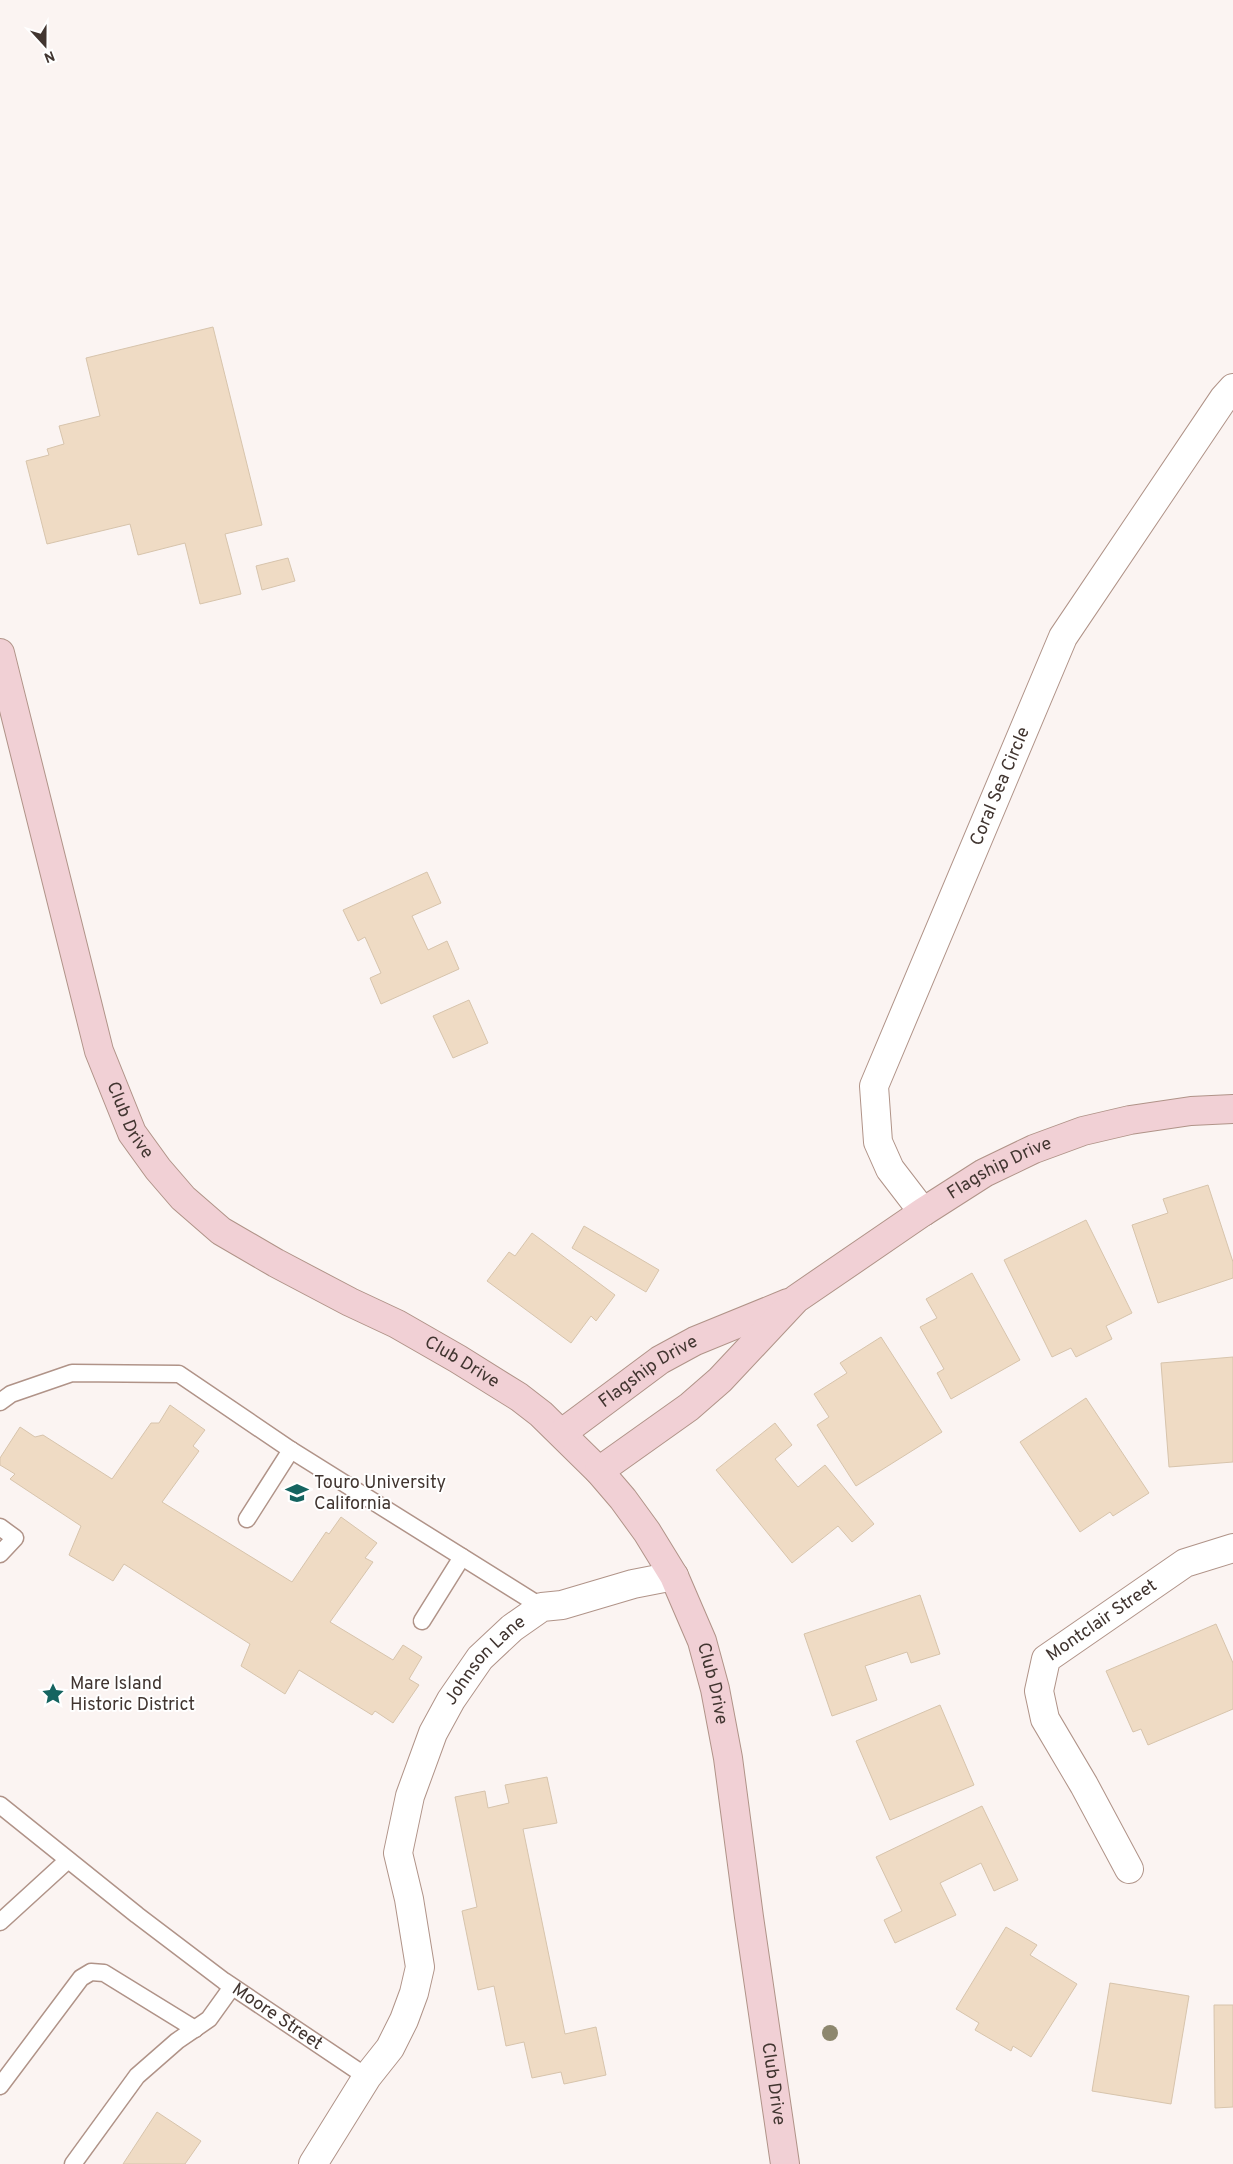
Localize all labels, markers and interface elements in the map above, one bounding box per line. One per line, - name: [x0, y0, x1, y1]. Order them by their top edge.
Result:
- north arrow: [20, 20, 70, 70]
- text: N: [41, 46, 57, 65]
- street label: Coral Sea Circle: [965, 723, 1035, 849]
- street label: Club Drive: [101, 1078, 158, 1163]
- street label: Flagship Drive: [943, 1132, 1055, 1205]
- street label: Flagship Drive: [594, 1330, 702, 1413]
- street label: Club Drive: [420, 1331, 504, 1393]
- place label: Touro University California: [314, 1472, 446, 1516]
- school or university icon: Touro University California: [284, 1480, 310, 1506]
- street label: Montclair Street: [1042, 1574, 1162, 1667]
- street label: Johnson Lane: [439, 1610, 530, 1710]
- street label: Club Drive: [691, 1640, 733, 1726]
- place label: Mare Island Historic District: [70, 1673, 195, 1717]
- place icon: Mare Island Historic District: [40, 1681, 66, 1707]
- street label: Moore Street: [227, 1978, 327, 2056]
- street label: Club Drive: [756, 2041, 791, 2127]

